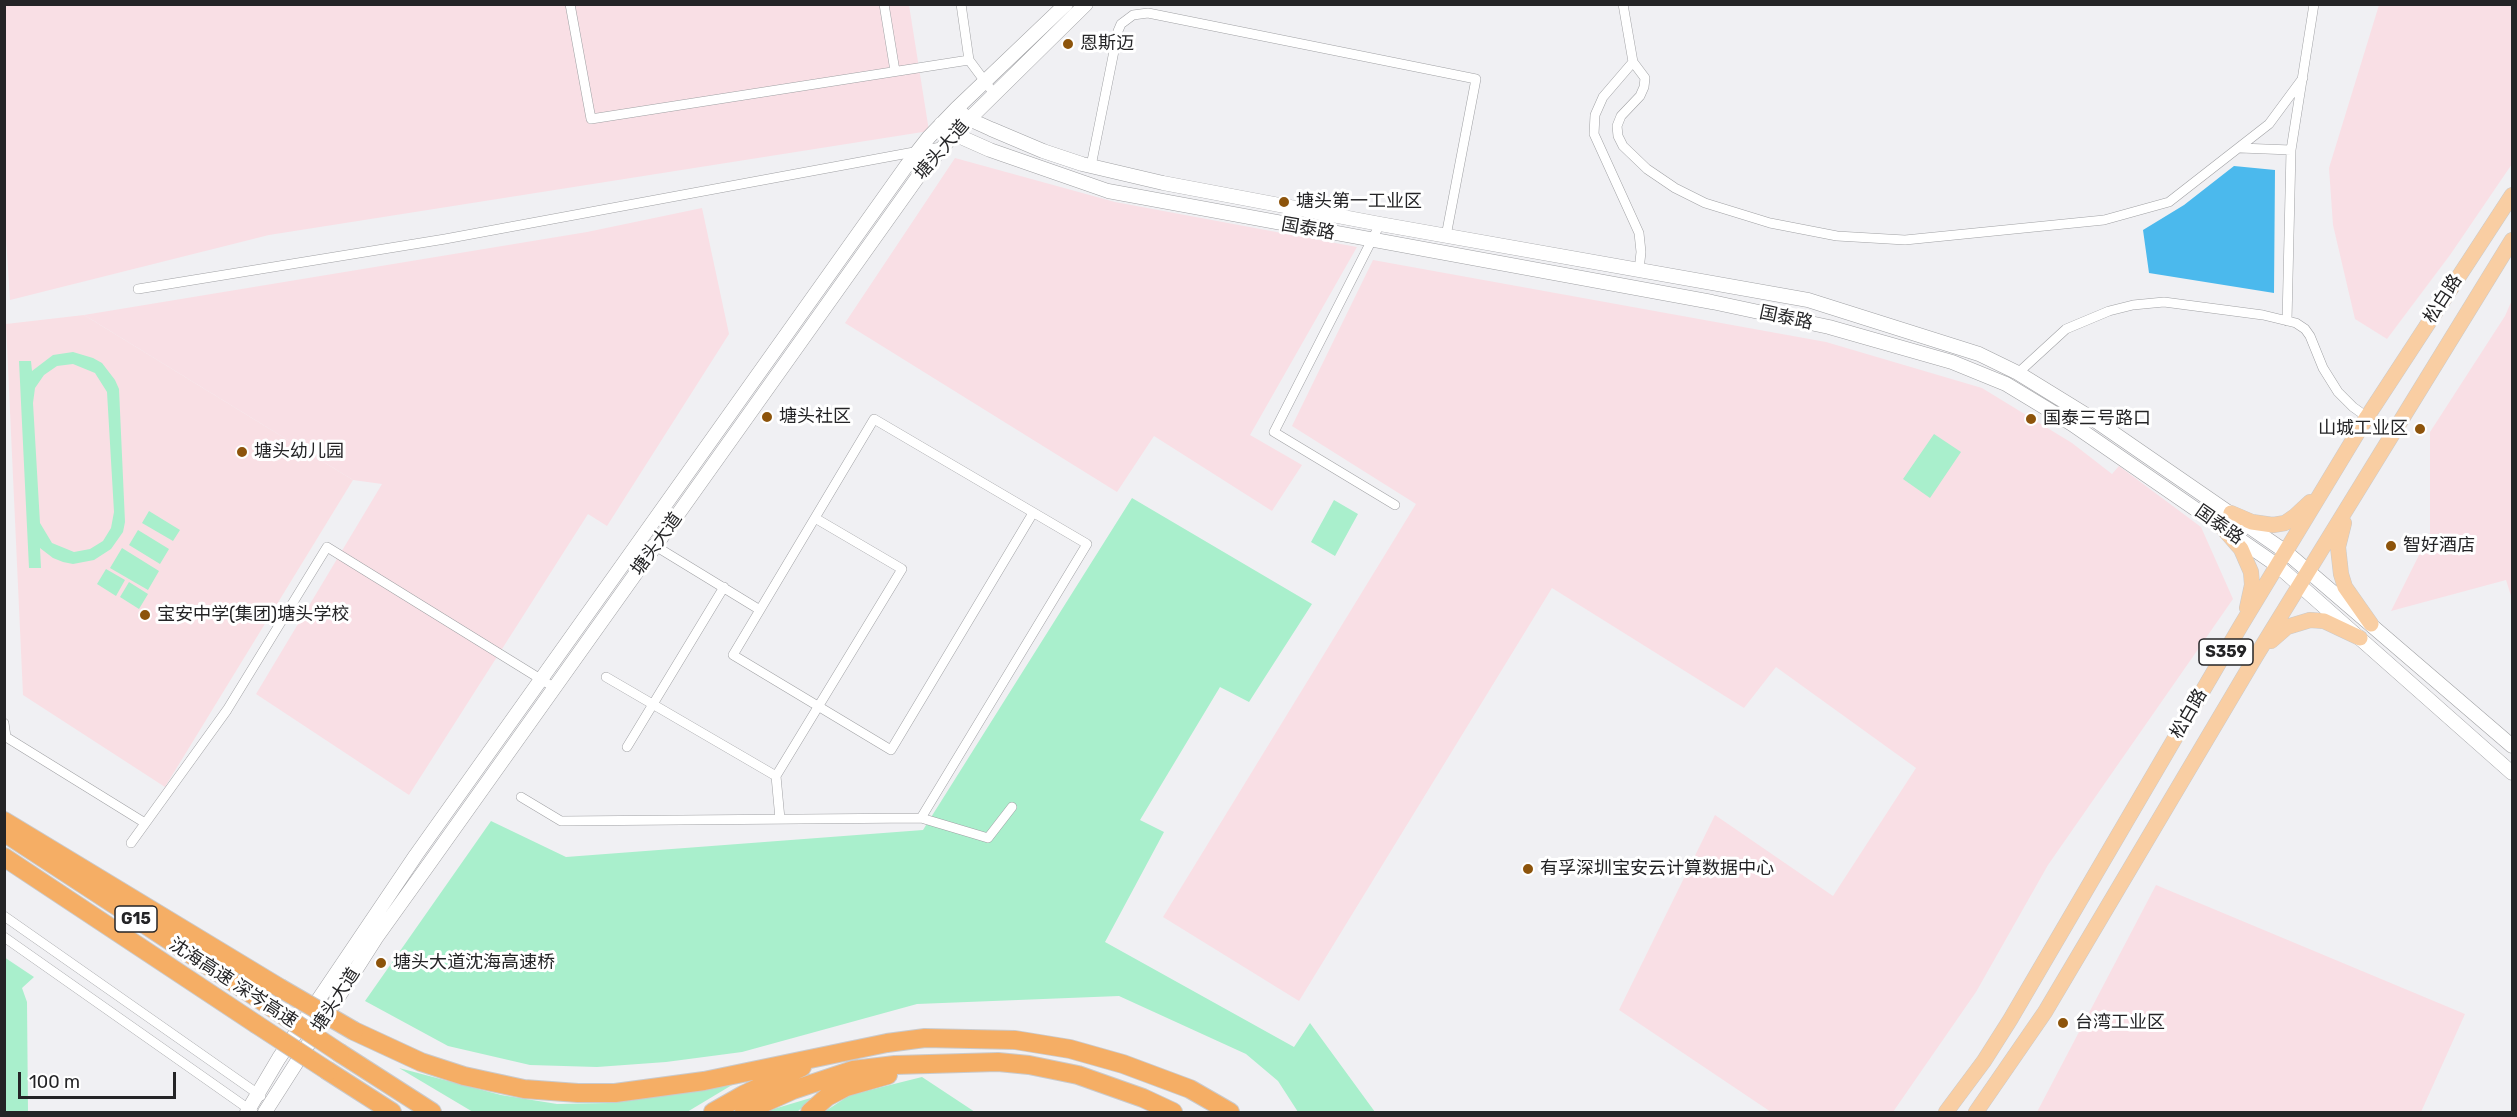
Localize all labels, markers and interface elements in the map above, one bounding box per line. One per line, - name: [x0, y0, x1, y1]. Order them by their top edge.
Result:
- place label: 恩斯迈: [1080, 33, 1134, 55]
- marker: 恩斯迈: [1061, 37, 1075, 51]
- street label: 塘头大道: [910, 116, 974, 184]
- place label: 塘头第一工业区: [1296, 191, 1422, 213]
- marker: 塘头第一工业区: [1277, 195, 1291, 209]
- street label: 国泰路: [1280, 214, 1336, 244]
- street label: 松白路: [2419, 270, 2467, 328]
- street label: 国泰路: [1757, 302, 1815, 334]
- place label: 塘头社区: [779, 406, 851, 428]
- place label: 国泰三号路口: [2043, 408, 2151, 430]
- marker: 塘头社区: [760, 410, 774, 424]
- marker: 国泰三号路口: [2024, 412, 2038, 426]
- place label: 山城工业区: [2318, 418, 2408, 440]
- marker: 山城工业区: [2413, 422, 2427, 436]
- place label: 塘头幼儿园: [254, 441, 344, 463]
- marker: 塘头幼儿园: [235, 445, 249, 459]
- street label: 国泰路: [2191, 501, 2247, 549]
- street label: 塘头大道: [627, 509, 687, 579]
- place label: 智好酒店: [2403, 535, 2475, 557]
- marker: 智好酒店: [2384, 539, 2398, 553]
- place label: 宝安中学(集团)塘头学校: [157, 604, 349, 626]
- marker: 宝安中学(集团)塘头学校: [138, 608, 152, 622]
- road number: S359: [2199, 639, 2253, 665]
- street label: 松白路: [2166, 685, 2212, 743]
- place label: 有孚深圳宝安云计算数据中心: [1540, 858, 1774, 880]
- marker: 有孚深圳宝安云计算数据中心: [1521, 862, 1535, 876]
- road number: G15: [115, 906, 157, 932]
- street label: 沈海高速 深岑高速: [165, 934, 301, 1032]
- place label: 塘头大道沈海高速桥: [393, 952, 555, 974]
- marker: 塘头大道沈海高速桥: [374, 956, 388, 970]
- street label: 塘头大道: [307, 964, 365, 1036]
- place label: 台湾工业区: [2075, 1012, 2165, 1034]
- marker: 台湾工业区: [2056, 1016, 2070, 1030]
- scale bar: [21, 1060, 178, 1098]
- text: 100 m: [29, 1071, 80, 1093]

